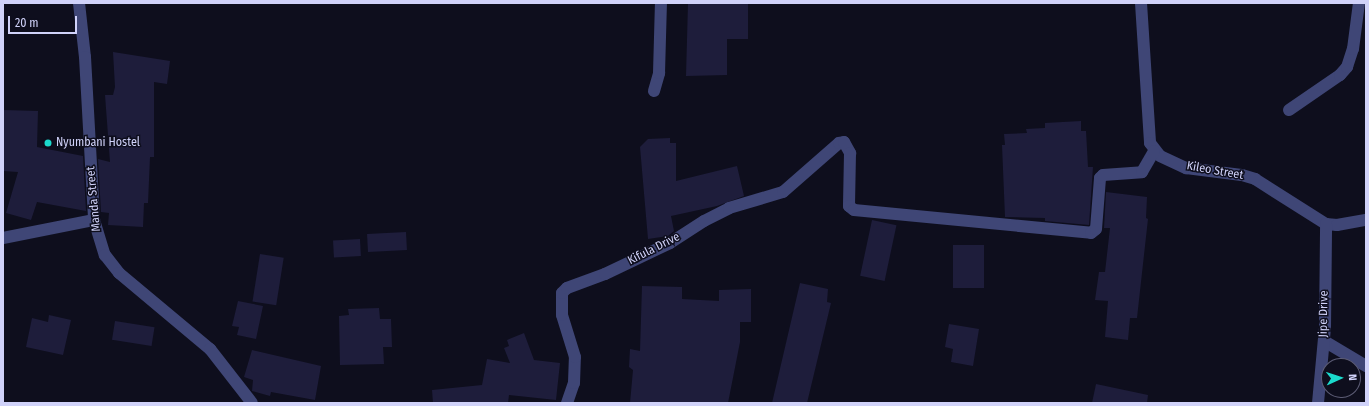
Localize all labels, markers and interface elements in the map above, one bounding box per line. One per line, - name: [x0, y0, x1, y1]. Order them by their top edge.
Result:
- scale bar: [10, 8, 79, 34]
- text: 20 m: [15, 16, 39, 30]
- place label: Nyumbani Hostel: [56, 136, 140, 150]
- marker: Nyumbani Hostel: [43, 138, 53, 148]
- street label: Kileo Street: [1186, 159, 1244, 183]
- street label: Manda Street: [84, 166, 104, 232]
- street label: Kifula Drive: [626, 230, 682, 268]
- street label: Jipe Drive: [1316, 290, 1332, 338]
- north arrow: [1321, 358, 1361, 398]
- text: N: [1346, 374, 1359, 381]

